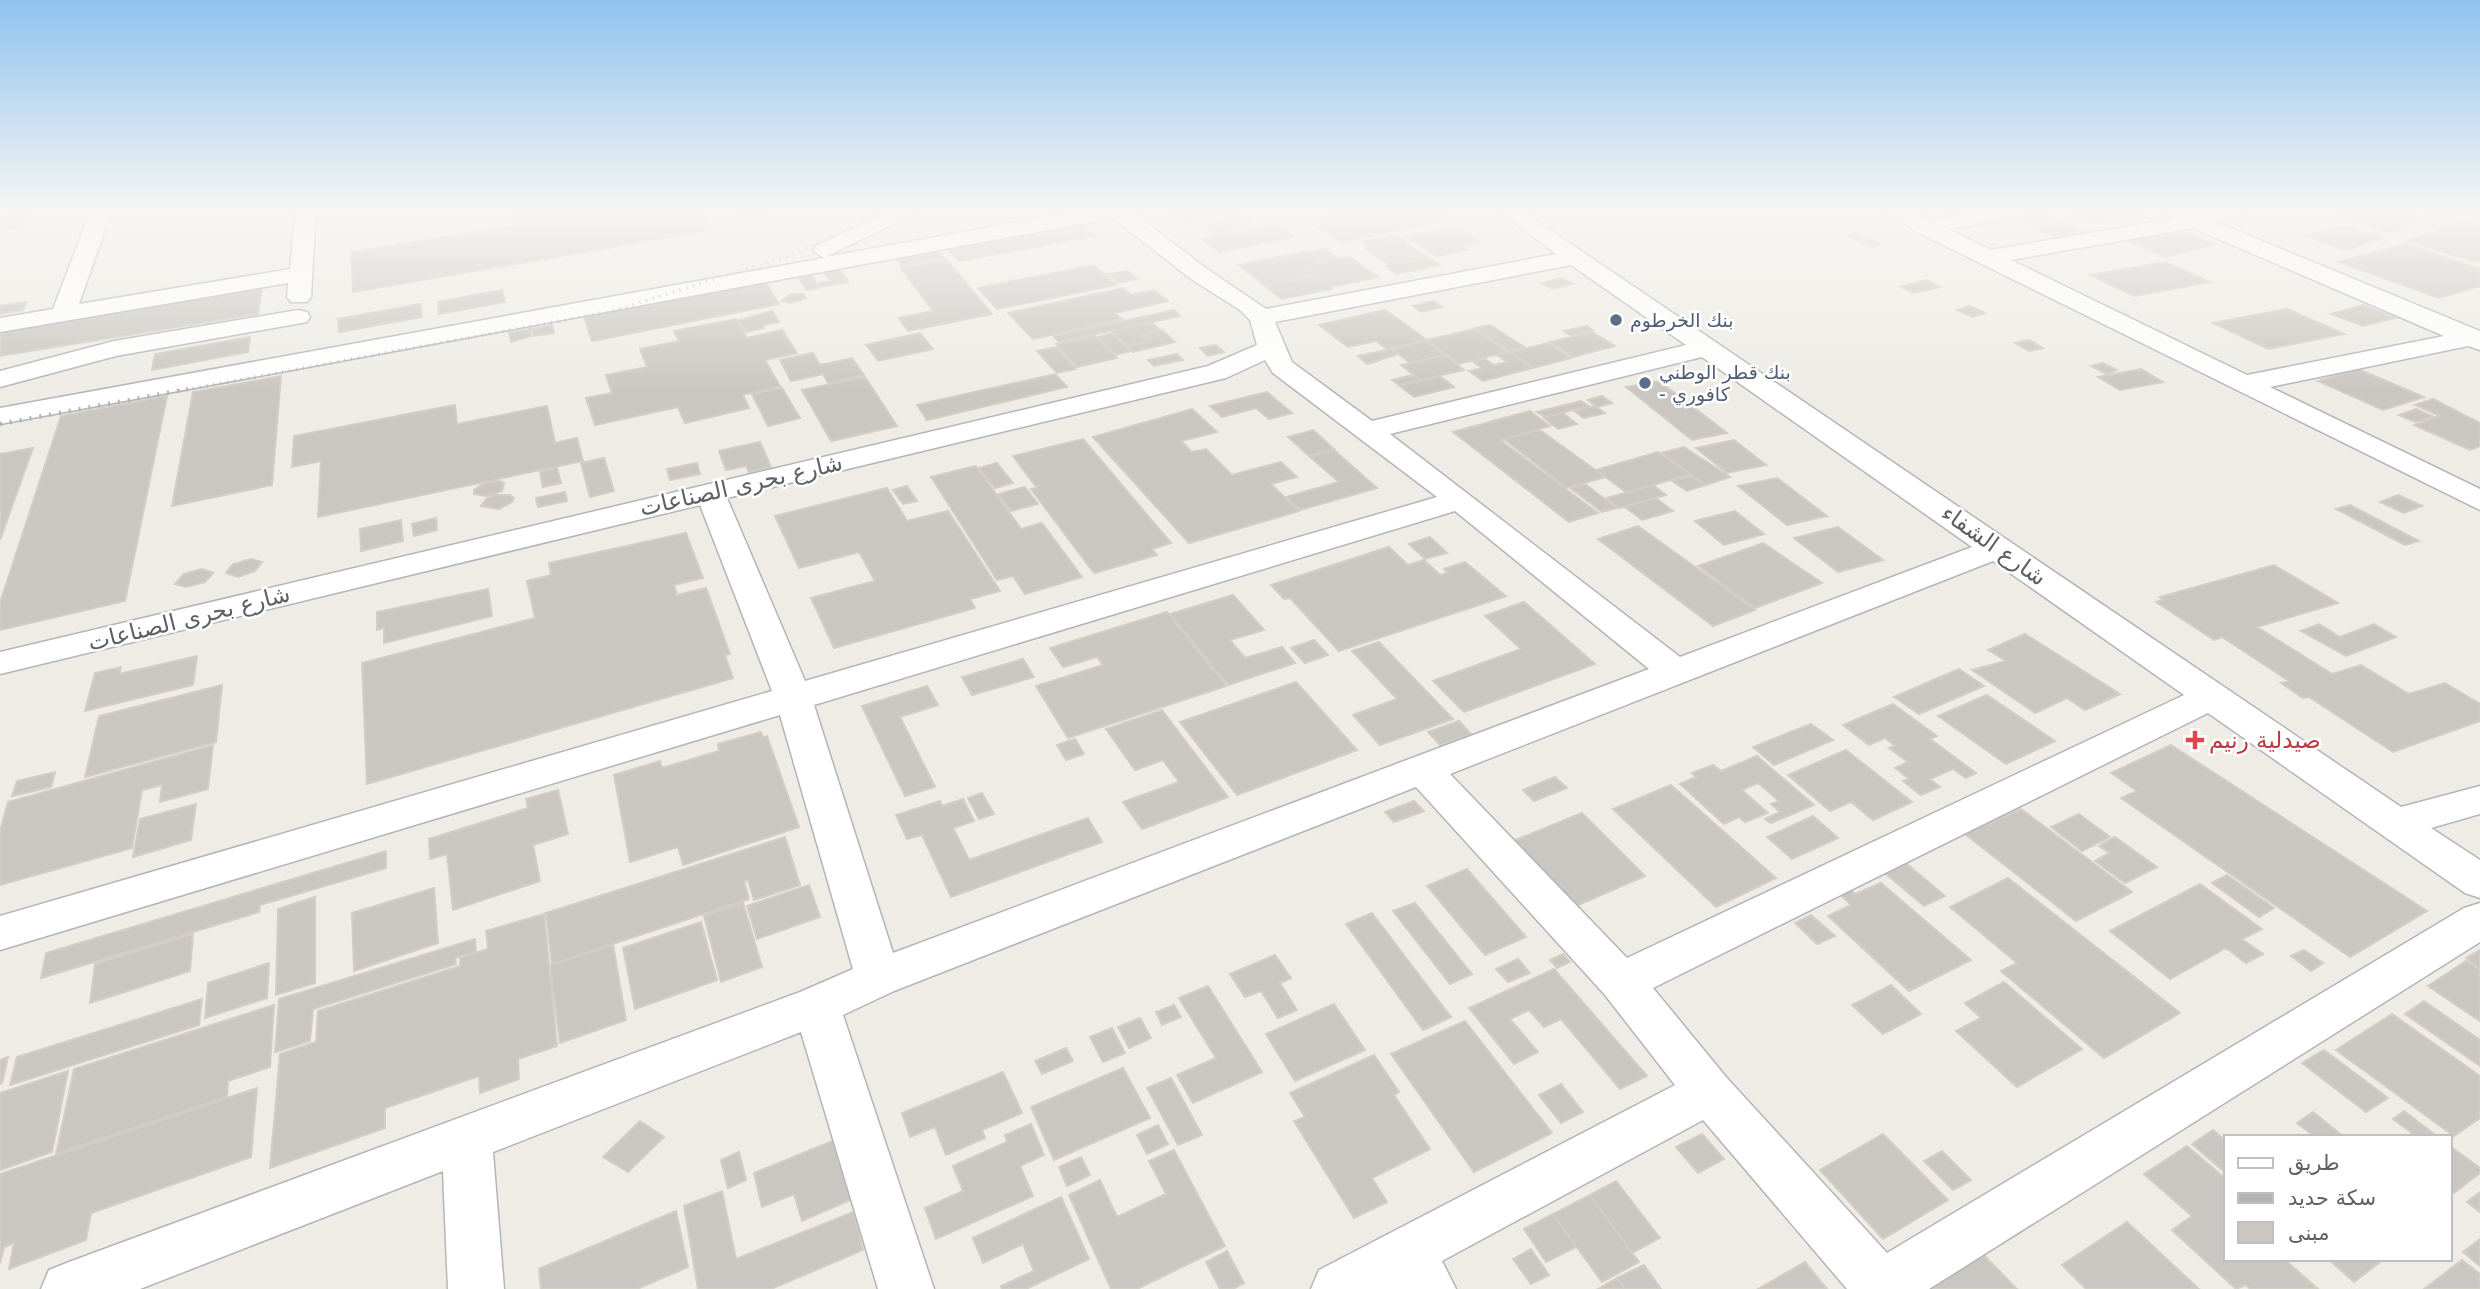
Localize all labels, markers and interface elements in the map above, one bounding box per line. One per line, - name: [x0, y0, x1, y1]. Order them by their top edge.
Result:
- place label: بنك الخرطوم: [1630, 309, 1734, 332]
- marker: بنك الخرطوم: [1608, 312, 1624, 328]
- place label: بنك قطر الوطني - كافوري: [1659, 361, 1791, 406]
- marker: بنك قطر الوطني - كافوري: [1637, 375, 1653, 391]
- street label: شارع بحرى الصناعات: [637, 449, 845, 522]
- street label: شارع الشفاء: [1936, 499, 2051, 591]
- street label: شارع بحرى الصناعات: [85, 580, 293, 657]
- place label: صيدلية رنيم: [2209, 727, 2321, 754]
- marker: صيدلية رنيم: [2187, 732, 2203, 748]
- legend: [2224, 1135, 2452, 1261]
- text: طريق: [2288, 1151, 2340, 1175]
- text: سكة حديد: [2288, 1186, 2376, 1210]
- text: مبنى: [2288, 1221, 2329, 1245]

